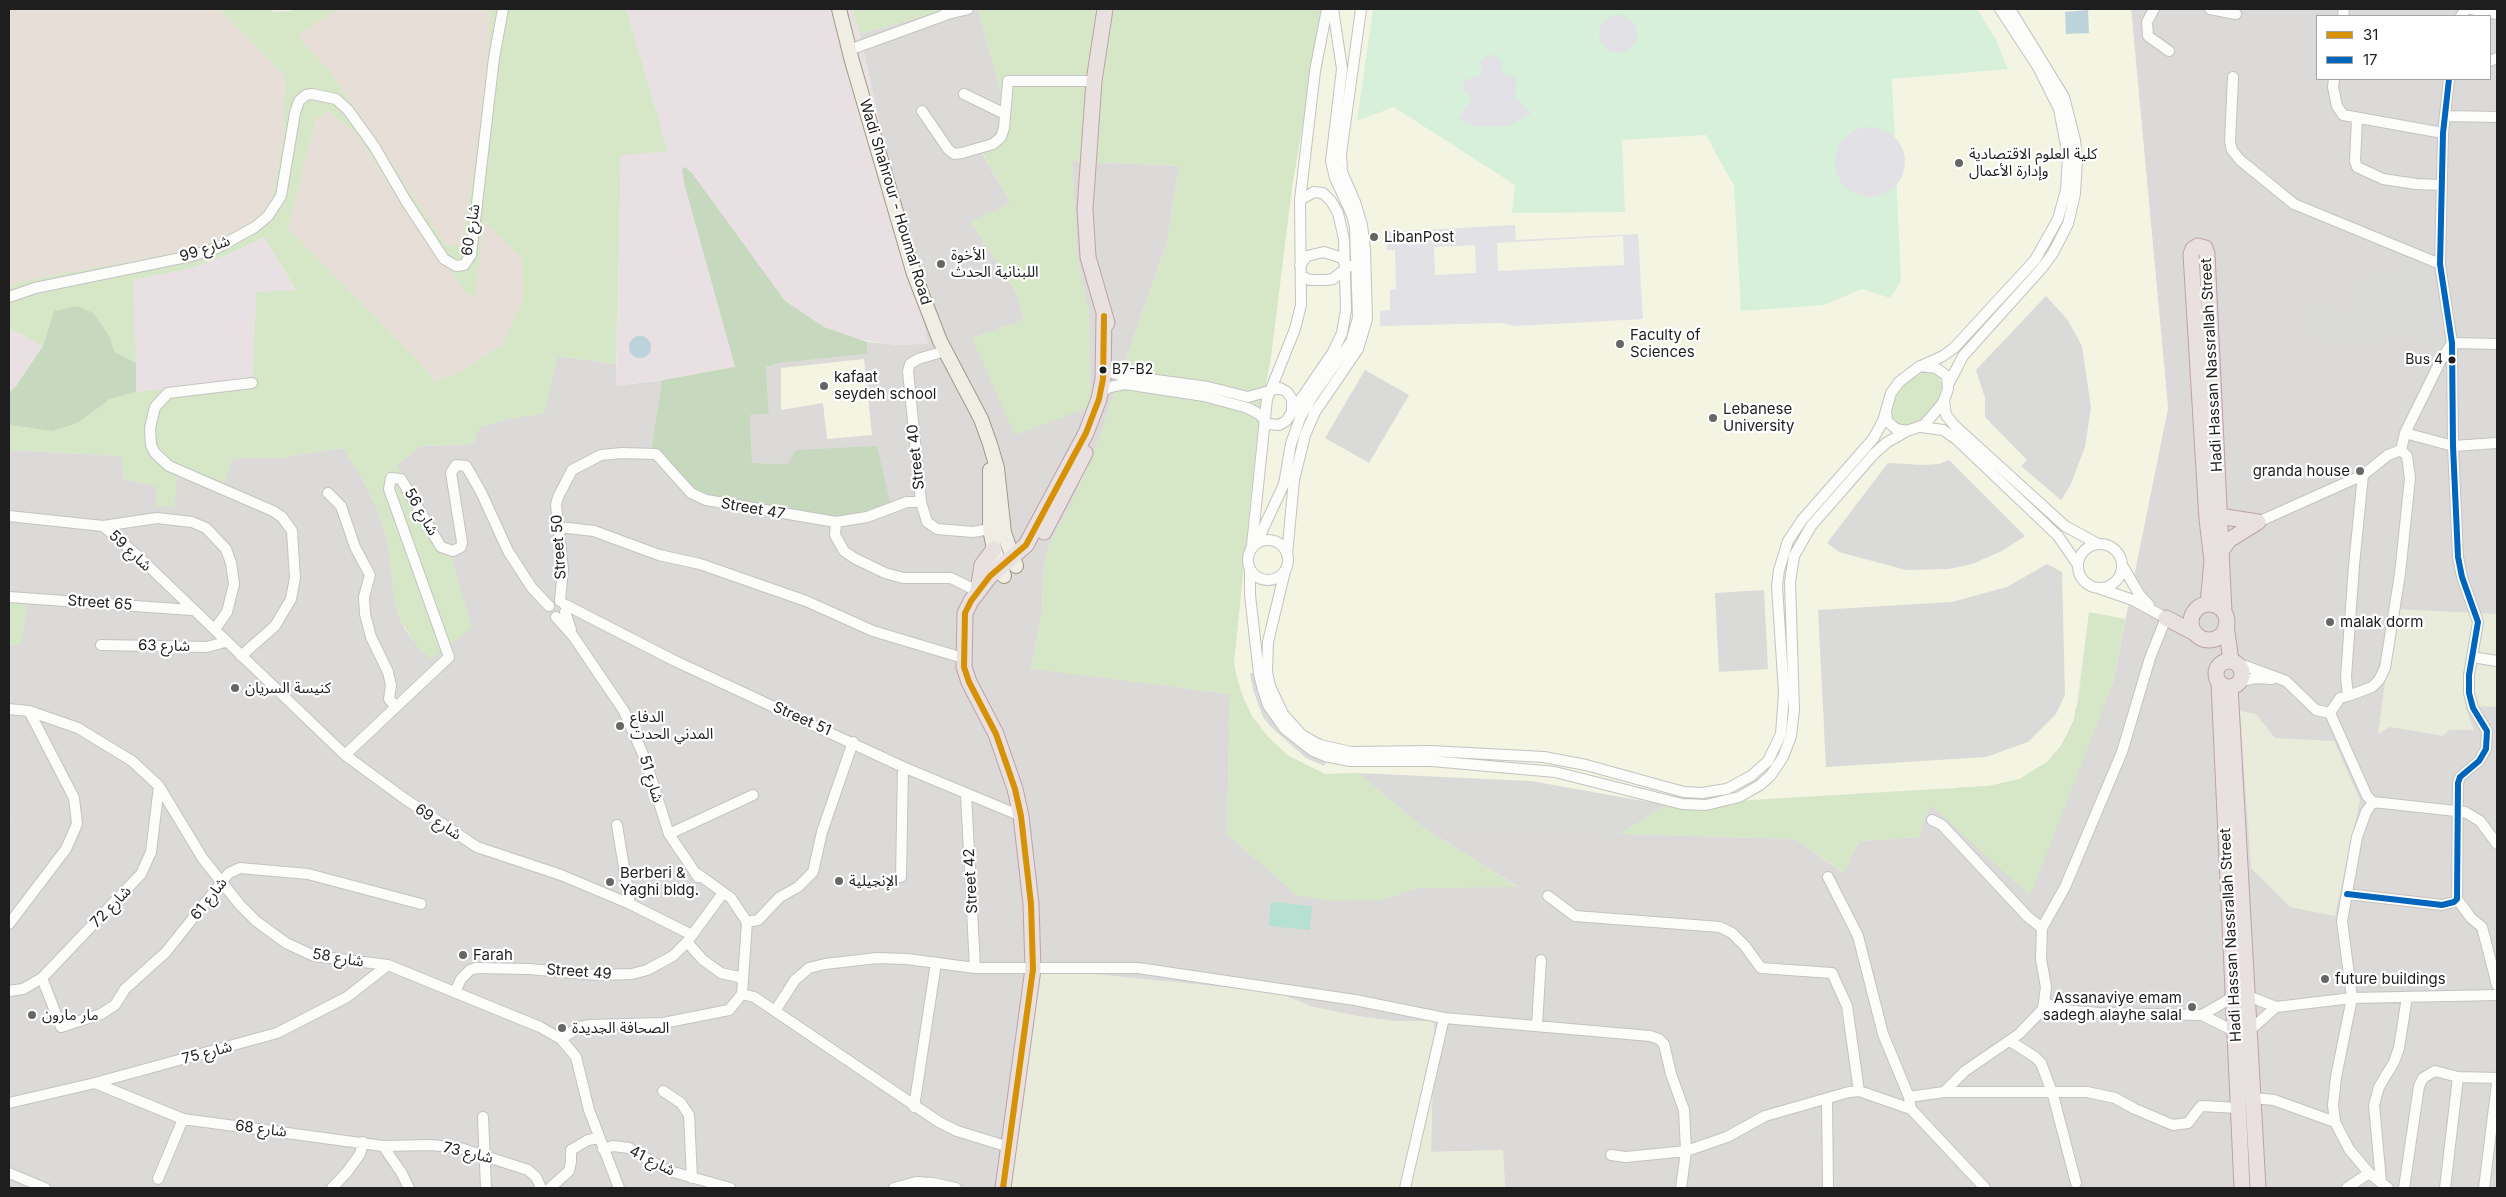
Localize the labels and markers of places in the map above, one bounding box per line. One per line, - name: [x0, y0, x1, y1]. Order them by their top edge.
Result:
- place label: كلية العلوم الاقتصادية وإدارة الأعمال: [1969, 145, 2097, 180]
- marker: كلية العلوم الاقتصادية وإدارة الأعمال: [1953, 157, 1965, 169]
- place label: LibanPost: [1384, 228, 1454, 246]
- marker: LibanPost: [1368, 231, 1380, 243]
- place label: الأخوة اللبنانية الحدث: [951, 246, 1039, 281]
- marker: الأخوة اللبنانية الحدث: [935, 258, 947, 270]
- place label: Faculty of Sciences: [1630, 326, 1701, 361]
- marker: Faculty of Sciences: [1614, 338, 1626, 350]
- place label: Bus 4: [2405, 352, 2443, 368]
- marker: Bus 4: [2447, 355, 2457, 365]
- place label: B7-B2: [1112, 362, 1153, 378]
- marker: B7-B2: [1098, 365, 1108, 375]
- place label: kafaat seydeh school: [834, 368, 937, 403]
- marker: kafaat seydeh school: [818, 380, 830, 392]
- place label: Lebanese University: [1723, 400, 1794, 435]
- marker: Lebanese University: [1707, 412, 1719, 424]
- place label: granda house: [2253, 462, 2350, 480]
- marker: granda house: [2354, 465, 2366, 477]
- place label: malak dorm: [2340, 613, 2423, 631]
- marker: malak dorm: [2324, 616, 2336, 628]
- place label: كنيسة السريان: [245, 679, 331, 697]
- marker: كنيسة السريان: [229, 682, 241, 694]
- place label: الدفاع المدني الحدت: [630, 708, 713, 743]
- marker: الدفاع المدني الحدت: [614, 720, 626, 732]
- place label: Berberi & Yaghi bldg.: [620, 864, 699, 899]
- place label: الإنجيلية: [849, 872, 898, 890]
- marker: الإنجيلية: [833, 875, 845, 887]
- marker: Berberi & Yaghi bldg.: [604, 876, 616, 888]
- place label: Farah: [473, 946, 513, 964]
- marker: Farah: [457, 949, 469, 961]
- place label: future buildings: [2335, 970, 2446, 988]
- marker: future buildings: [2319, 973, 2331, 985]
- place label: Assanaviye emam sadegh alayhe salal: [2043, 989, 2182, 1024]
- marker: Assanaviye emam sadegh alayhe salal: [2186, 1001, 2198, 1013]
- place label: مار مارون: [42, 1006, 99, 1024]
- marker: مار مارون: [26, 1009, 38, 1021]
- place label: الصحافة الجديدة: [572, 1019, 669, 1037]
- marker: الصحافة الجديدة: [556, 1022, 568, 1034]

